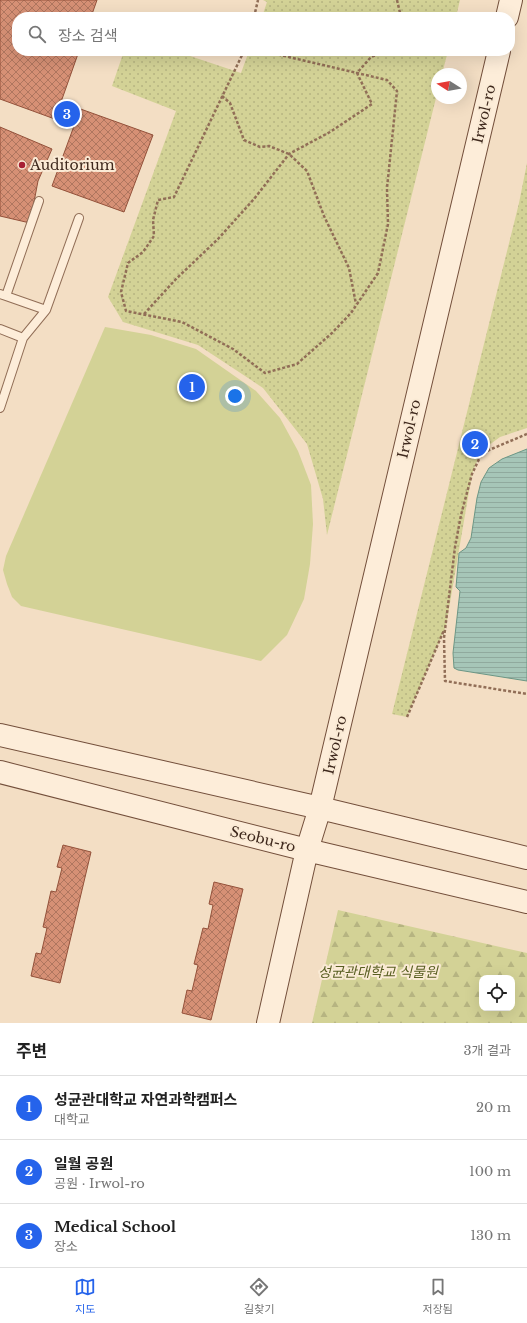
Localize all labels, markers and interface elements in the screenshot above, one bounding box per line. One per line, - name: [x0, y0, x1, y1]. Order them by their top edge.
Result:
- search box: [12, 12, 515, 56]
- icon: search: [26, 23, 48, 45]
- text: 장소 검색: [58, 26, 118, 45]
- north arrow: [431, 68, 467, 104]
- street label: Irwol-ro: [468, 83, 500, 145]
- pin: 3: [54, 99, 80, 129]
- place label: Auditorium: [29, 156, 115, 174]
- marker: Auditorium: [17, 160, 27, 170]
- pin: 1: [179, 372, 205, 402]
- your location: [225, 386, 245, 406]
- street label: Irwol-ro: [393, 398, 425, 460]
- pin: 2: [462, 429, 488, 459]
- street label: Irwol-ro: [319, 714, 351, 776]
- street label: Seobu-ro: [228, 822, 298, 856]
- park label: 성균관대학교 식물원: [318, 963, 439, 981]
- map controls: [479, 975, 515, 1011]
- button: locate: [479, 975, 515, 1011]
- text: 주변: [16, 1041, 47, 1062]
- text: 3개 결과: [463, 1042, 511, 1059]
- text: 성균관대학교 자연과학캠퍼스: [54, 1090, 237, 1109]
- text: 1: [26, 1099, 32, 1116]
- text: 20 m: [476, 1099, 511, 1116]
- text: 대학교: [54, 1111, 90, 1128]
- text: 일월 공원: [54, 1154, 113, 1173]
- text: 2: [25, 1163, 33, 1180]
- text: 100 m: [469, 1163, 511, 1180]
- text: 공원 · Irwol-ro: [54, 1175, 145, 1192]
- text: Medical School: [54, 1217, 176, 1236]
- text: 3: [25, 1227, 33, 1244]
- text: 130 m: [470, 1227, 511, 1244]
- text: 장소: [54, 1238, 78, 1255]
- tab: 지도: [74, 1276, 96, 1316]
- tab: 길찾기: [244, 1276, 274, 1316]
- tab: 저장됨: [423, 1276, 453, 1316]

